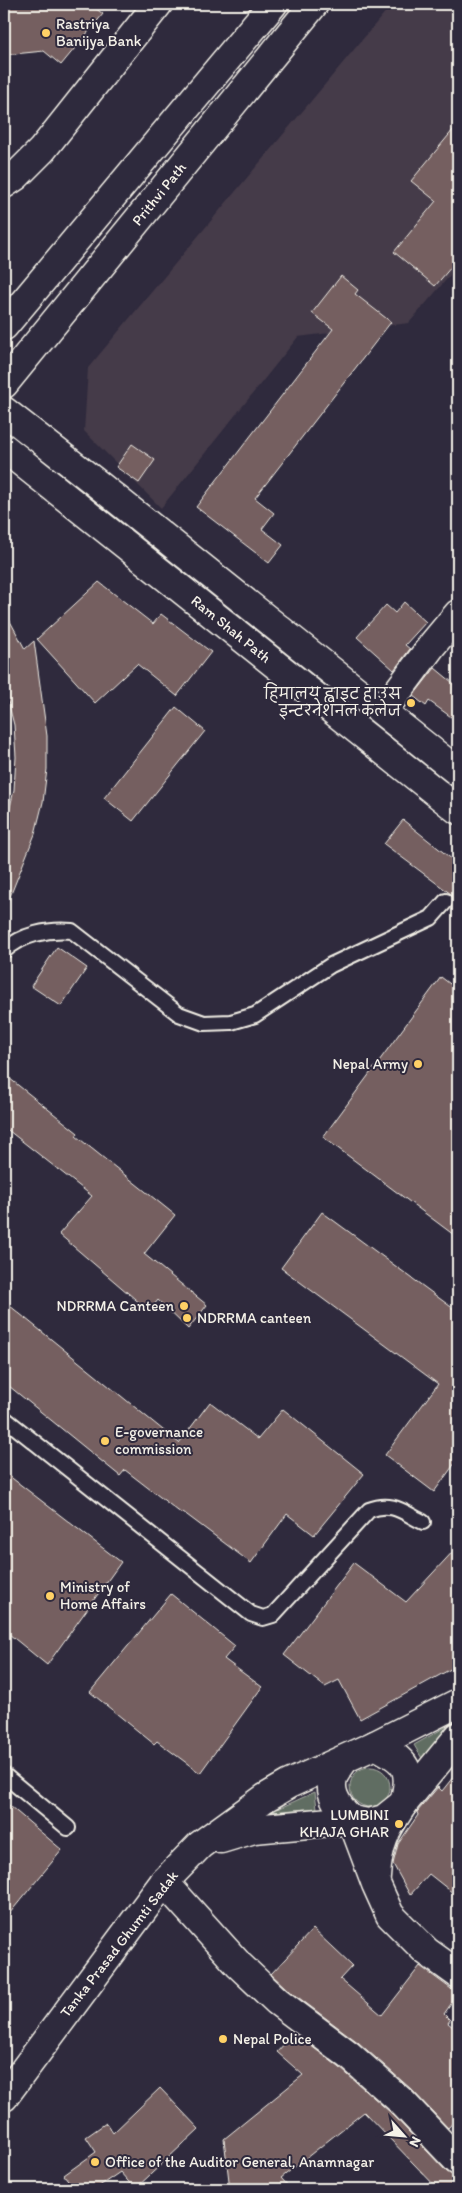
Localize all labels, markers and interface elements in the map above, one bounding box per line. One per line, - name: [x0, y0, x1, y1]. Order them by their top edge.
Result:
- place label: Rastriya Banijya Bank: [56, 15, 142, 50]
- marker: Rastriya Banijya Bank: [40, 27, 52, 39]
- street label: Prithvi Path: [128, 159, 190, 229]
- street label: Ram Shah Path: [187, 591, 275, 667]
- place label: हिमालय ह्वाइट हाउस इन्टरनेशनल कलेज: [263, 682, 402, 720]
- marker: हिमालय ह्वाइट हाउस इन्टरनेशनल कलेज: [405, 697, 417, 709]
- place label: Nepal Army: [333, 1055, 408, 1073]
- marker: Nepal Army: [412, 1058, 424, 1070]
- place label: NDRRMA Canteen: [57, 1297, 174, 1315]
- marker: NDRRMA Canteen: [178, 1300, 190, 1312]
- place label: NDRRMA canteen: [197, 1309, 312, 1327]
- marker: NDRRMA canteen: [181, 1312, 193, 1324]
- place label: E-governance commission: [115, 1423, 203, 1458]
- marker: E-governance commission: [99, 1435, 111, 1447]
- place label: Ministry of Home Affairs: [60, 1578, 146, 1613]
- marker: Ministry of Home Affairs: [44, 1590, 56, 1602]
- place label: LUMBINI KHAJA GHAR: [300, 1806, 389, 1841]
- marker: LUMBINI KHAJA GHAR: [393, 1818, 405, 1830]
- street label: Tanka Prasad Ghumti Sadak: [56, 1867, 182, 2021]
- place label: Nepal Police: [233, 2030, 312, 2048]
- marker: Nepal Police: [217, 2033, 229, 2045]
- north arrow: [380, 2110, 430, 2160]
- text: N: [405, 2134, 425, 2150]
- place label: Office of the Auditor General, Anamnagar: [105, 2153, 374, 2171]
- marker: Office of the Auditor General, Anamnagar: [89, 2156, 101, 2168]

